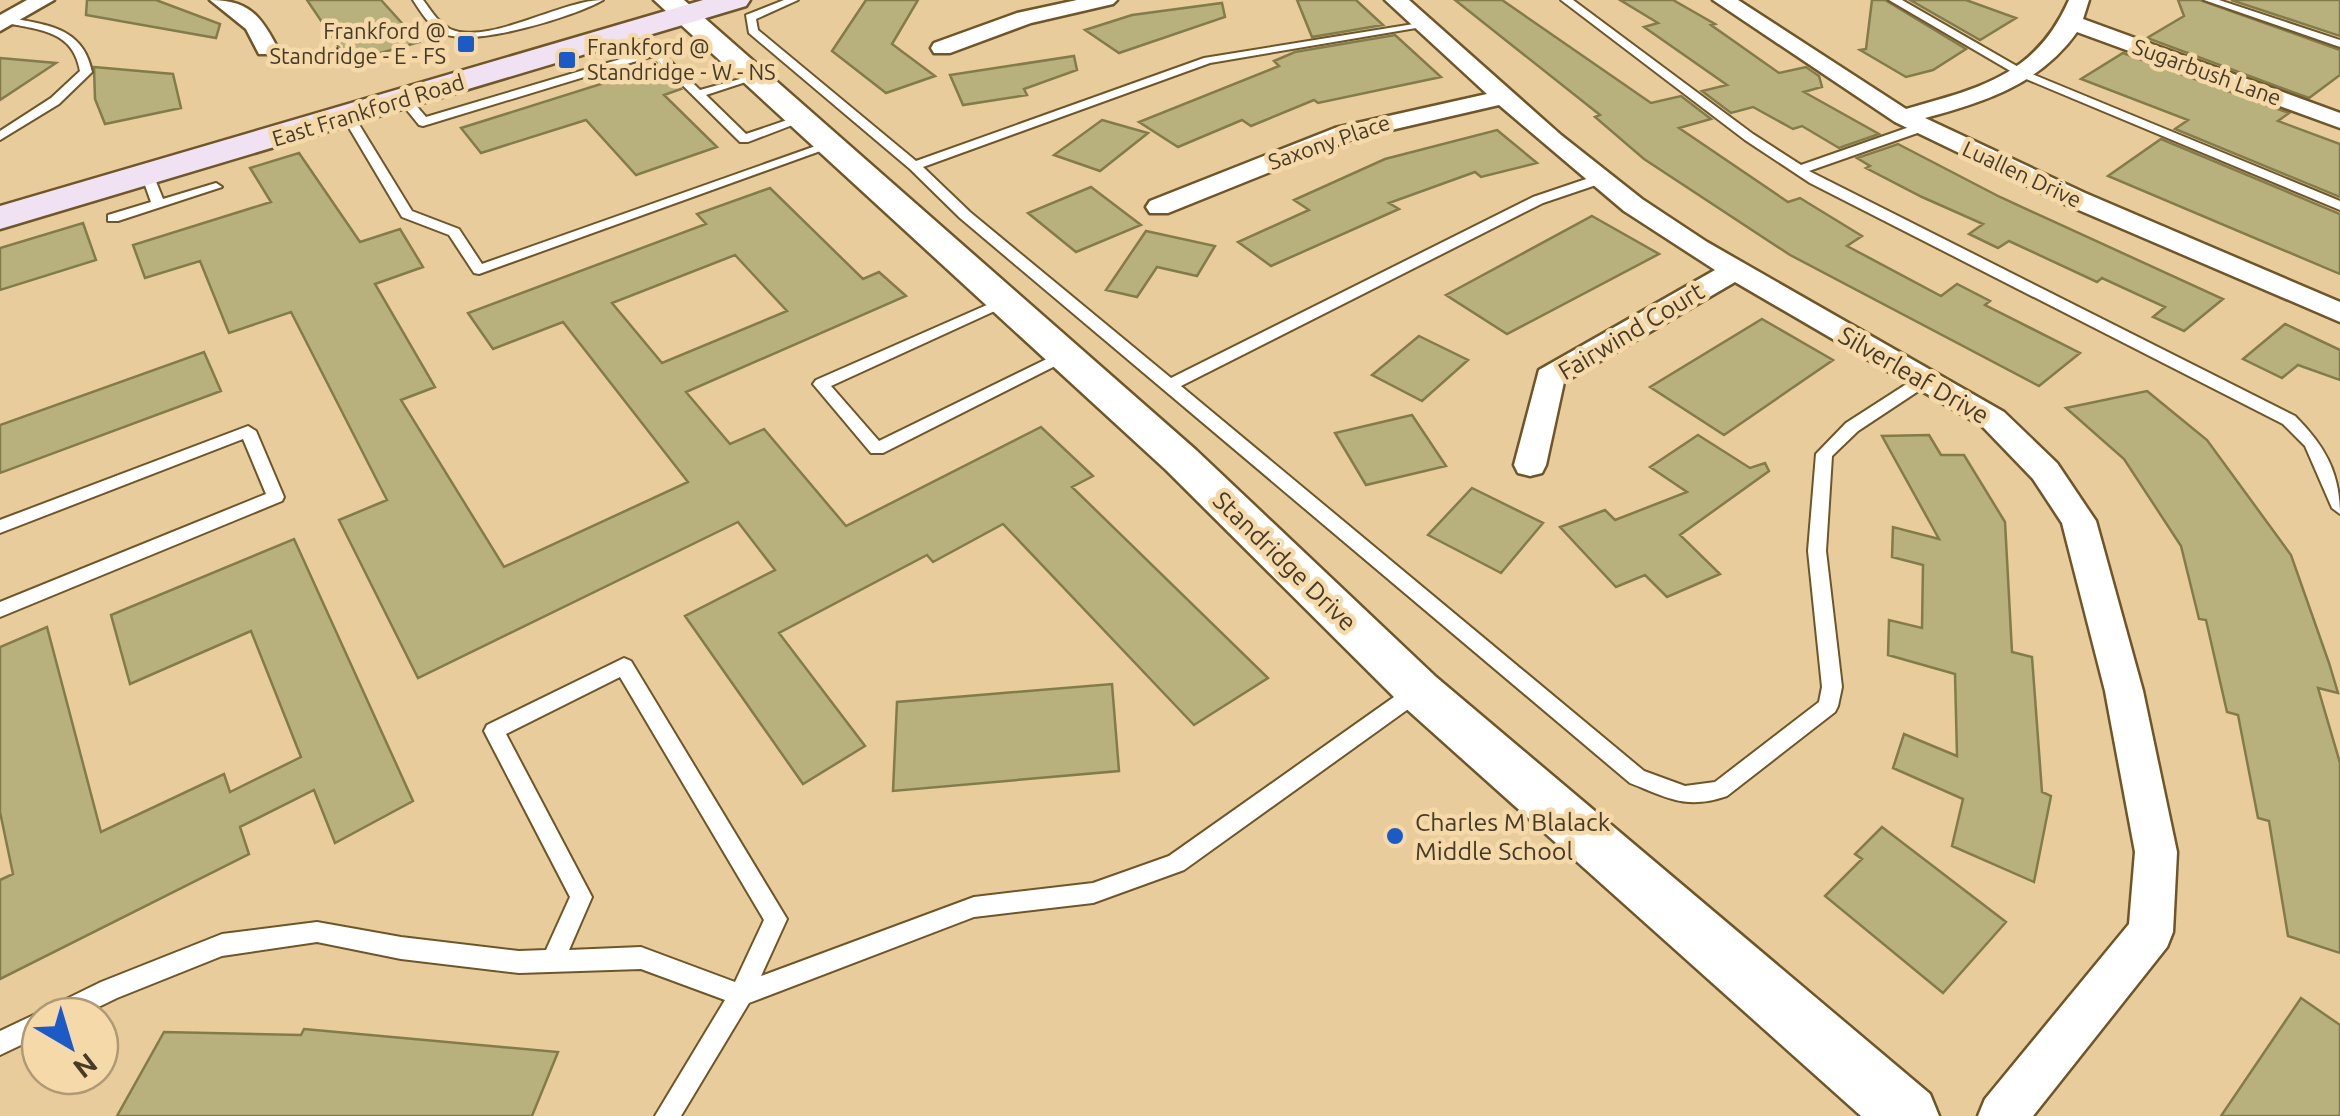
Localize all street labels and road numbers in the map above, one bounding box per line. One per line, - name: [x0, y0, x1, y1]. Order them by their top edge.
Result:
- street label: Sugarbush Lane: [2130, 33, 2285, 110]
- street label: East Frankford Road: [269, 68, 467, 151]
- street label: Saxony Place: [1265, 109, 1393, 174]
- street label: Luallen Drive: [1959, 135, 2086, 212]
- street label: Fairwind Court: [1553, 276, 1709, 385]
- street label: Silverleaf Drive: [1834, 321, 1994, 429]
- street label: Standridge Drive: [1208, 486, 1362, 636]

